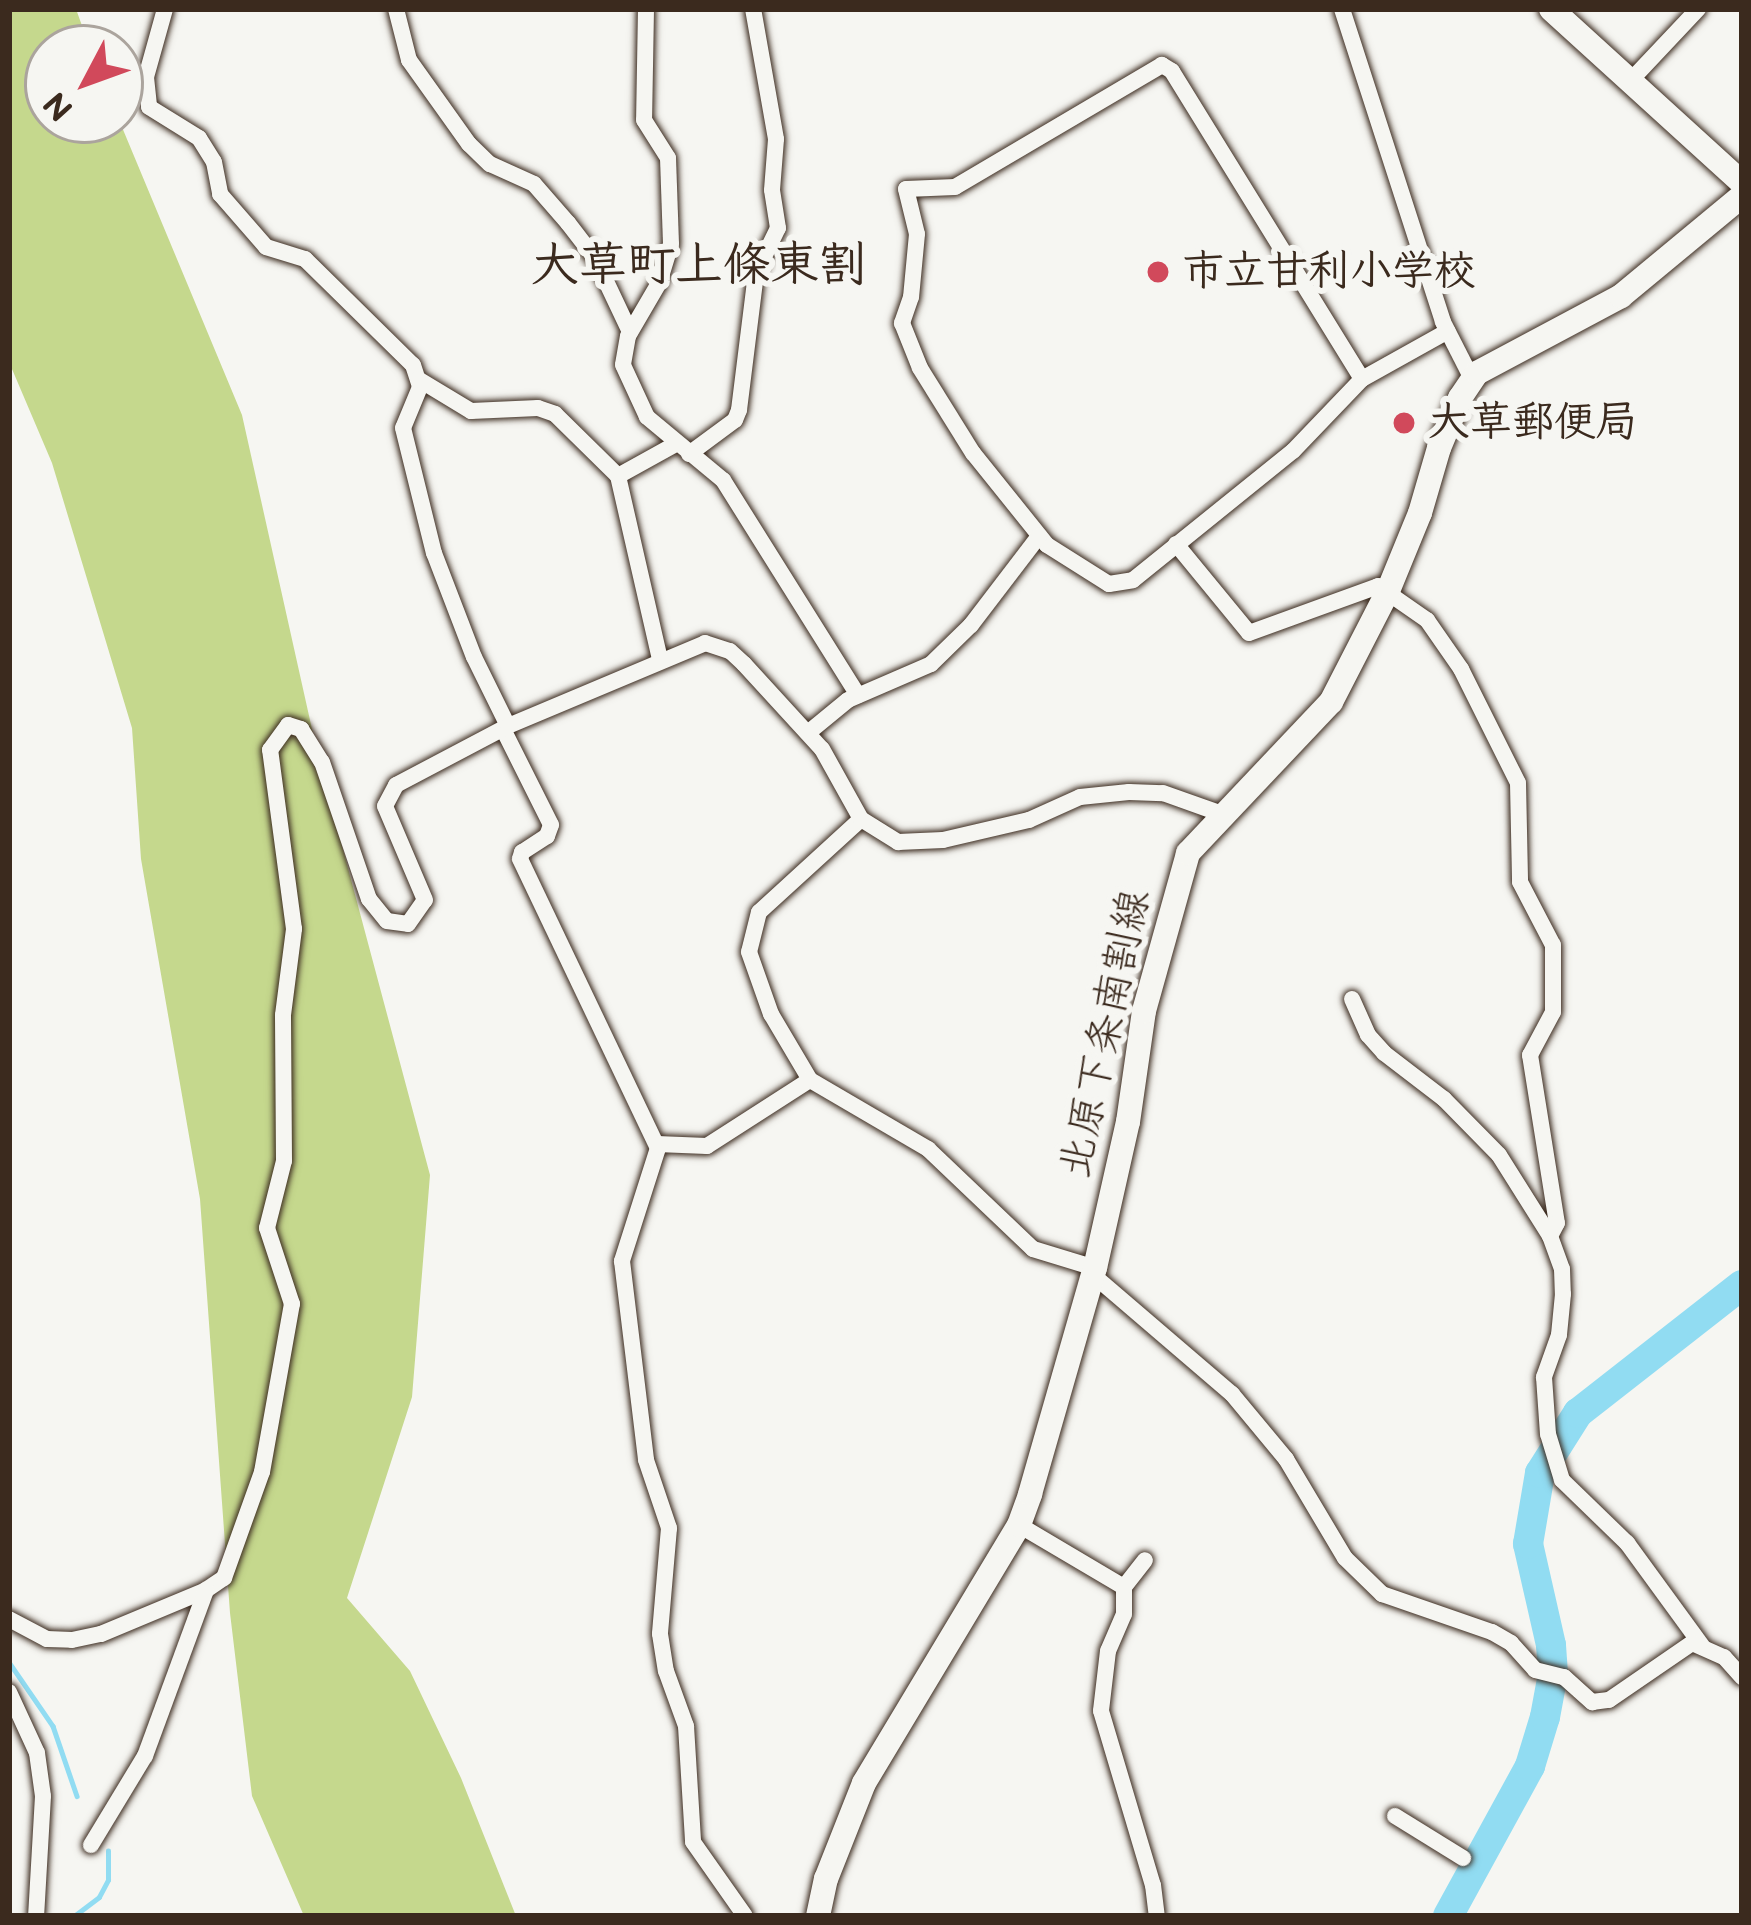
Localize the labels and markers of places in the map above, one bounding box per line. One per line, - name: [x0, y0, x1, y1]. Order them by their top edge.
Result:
- place label: 市立甘利小学校: [1182, 247, 1476, 297]
- marker: 市立甘利小学校: [1145, 259, 1171, 285]
- place label: 大草郵便局: [1428, 398, 1638, 448]
- marker: 大草郵便局: [1391, 410, 1417, 436]

